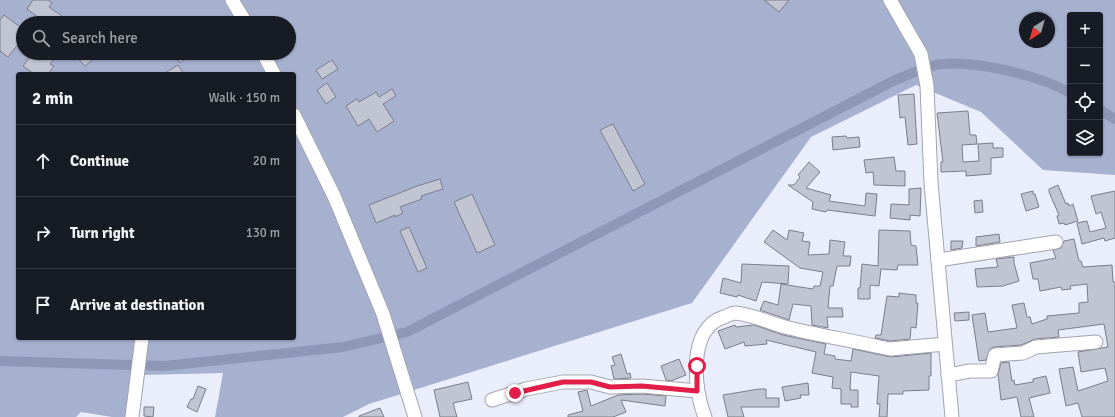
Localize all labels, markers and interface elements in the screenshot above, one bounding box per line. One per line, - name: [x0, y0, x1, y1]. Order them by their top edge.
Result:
- north arrow: [1019, 12, 1055, 48]
- map controls: [1067, 12, 1103, 156]
- button: +: [1067, 12, 1103, 48]
- search box: [16, 16, 296, 60]
- icon: search: [30, 27, 52, 49]
- text: Search here: [62, 29, 138, 47]
- button: −: [1067, 48, 1103, 84]
- button: locate: [1067, 84, 1103, 120]
- text: 2 min: [32, 88, 73, 109]
- text: Walk · 150 m: [209, 90, 280, 106]
- button: layers: [1067, 120, 1103, 156]
- icon: ahead: [32, 150, 54, 172]
- text: Continue: [70, 152, 129, 170]
- text: 20 m: [253, 153, 280, 169]
- icon: right: [32, 222, 54, 244]
- text: Turn right: [70, 224, 135, 242]
- text: 130 m: [246, 225, 280, 241]
- icon: arrive: [32, 294, 54, 316]
- text: Arrive at destination: [70, 296, 205, 314]
- route start: [688, 357, 706, 375]
- route end: [506, 384, 524, 402]

